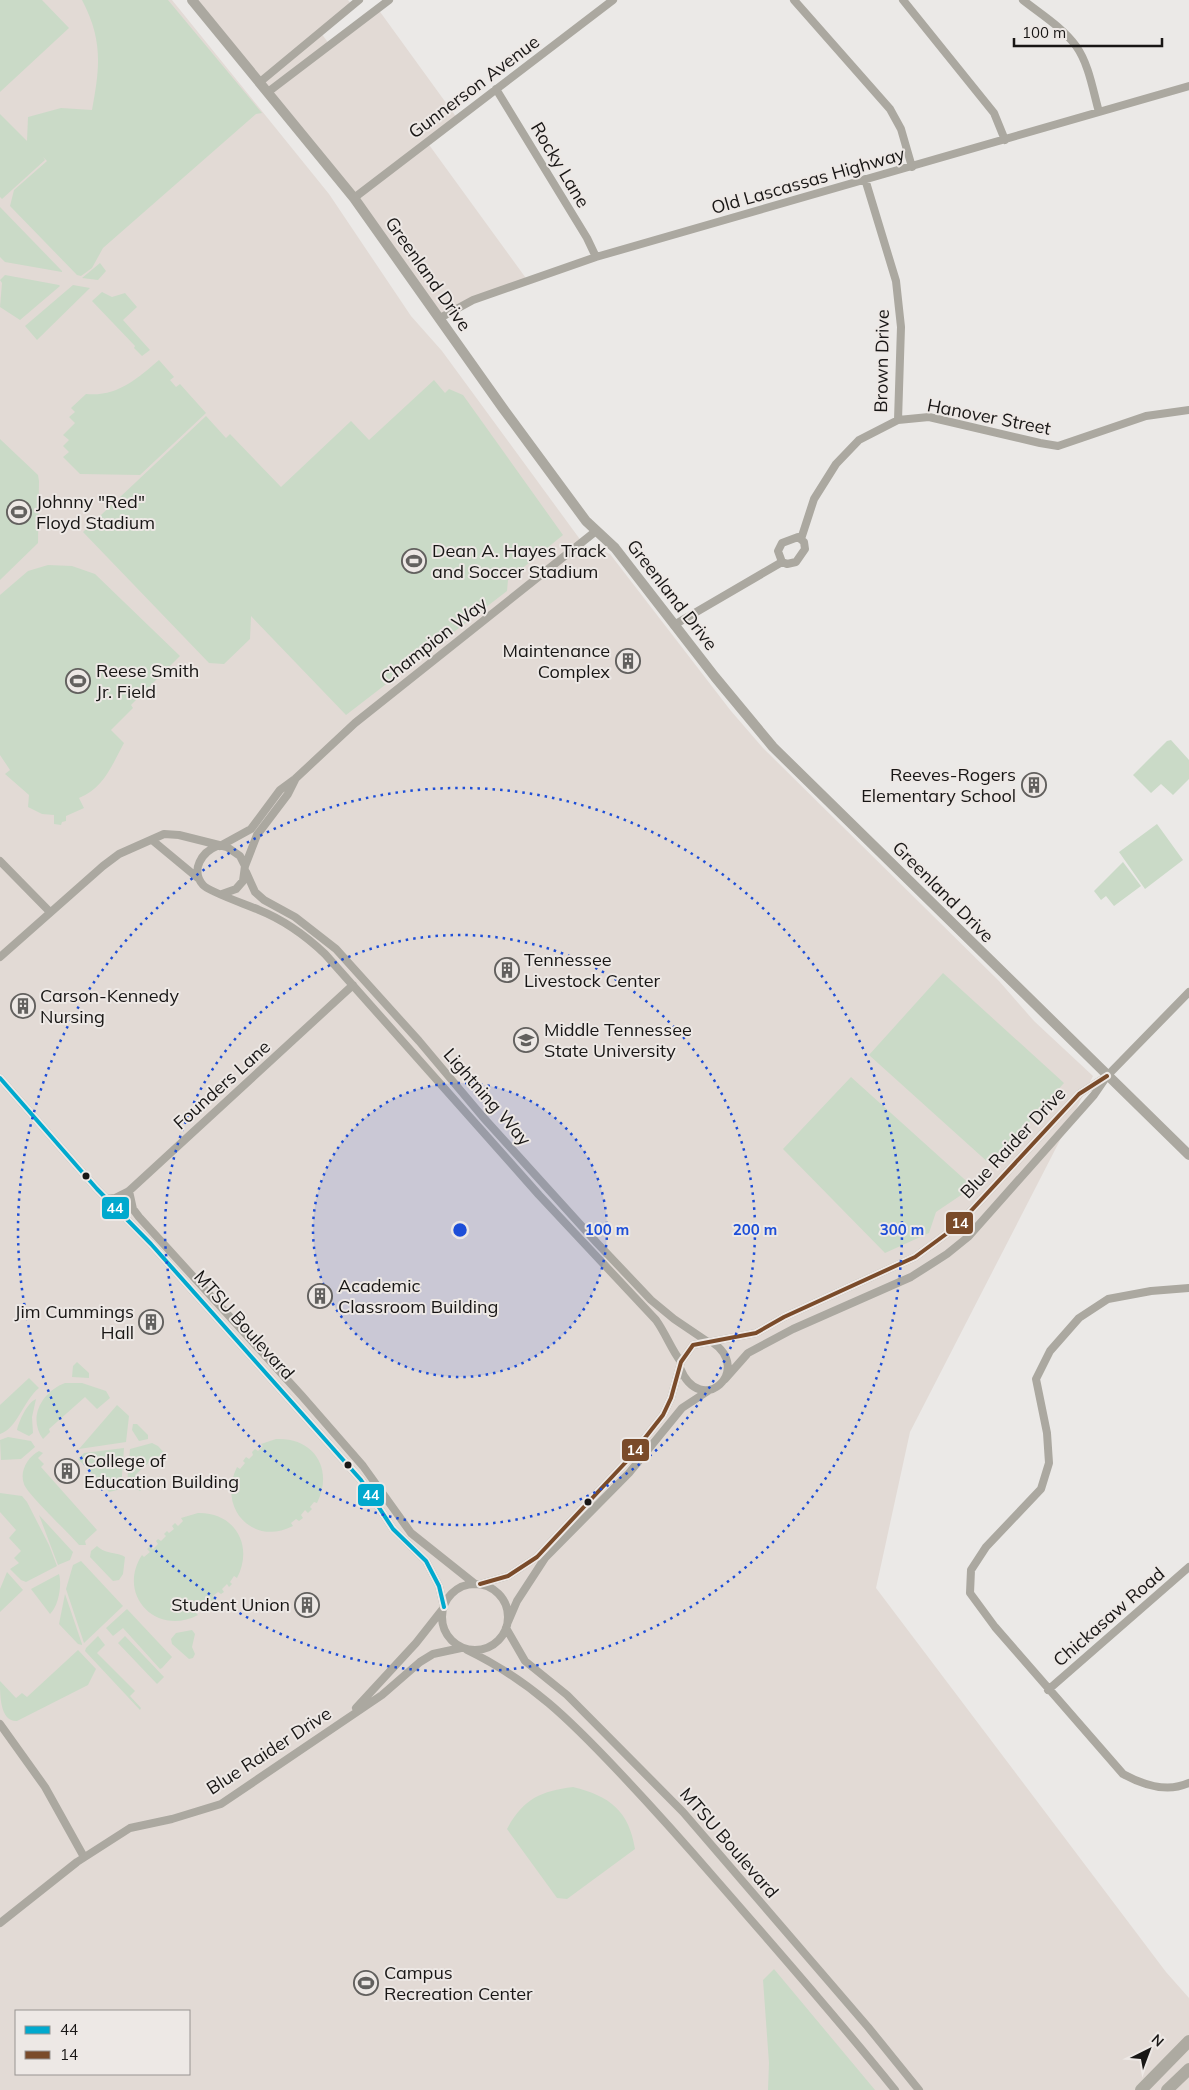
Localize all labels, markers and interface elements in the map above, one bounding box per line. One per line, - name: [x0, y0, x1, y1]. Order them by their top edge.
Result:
- scale bar: [1014, 15, 1162, 47]
- text: 100 m: [1022, 23, 1066, 42]
- street label: Gunnerson Avenue: [404, 30, 544, 143]
- street label: Rocky Lane: [526, 118, 595, 212]
- street label: Old Lascassas Highway: [708, 142, 908, 219]
- street label: Greenland Drive: [380, 212, 476, 335]
- street label: Brown Drive: [869, 309, 894, 413]
- street label: Hanover Street: [925, 393, 1053, 440]
- place label: Johnny "Red" Floyd Stadium: [36, 490, 155, 534]
- sports icon: Johnny "Red" Floyd Stadium: [6, 499, 32, 525]
- street label: Greenland Drive: [622, 535, 723, 655]
- place label: Dean A. Hayes Track and Soccer Stadium: [432, 539, 607, 583]
- sports icon: Dean A. Hayes Track and Soccer Stadium: [401, 548, 427, 574]
- street label: Champion Way: [376, 591, 492, 689]
- place label: Maintenance Complex: [503, 639, 610, 683]
- building icon: Maintenance Complex: [615, 648, 641, 674]
- place label: Reese Smith Jr. Field: [96, 659, 199, 703]
- sports icon: Reese Smith Jr. Field: [65, 668, 91, 694]
- place label: Reeves-Rogers Elementary School: [861, 763, 1016, 807]
- building icon: Reeves-Rogers Elementary School: [1021, 772, 1047, 798]
- street label: Greenland Drive: [888, 836, 999, 947]
- place label: Tennessee Livestock Center: [524, 948, 661, 992]
- building icon: Tennessee Livestock Center: [494, 957, 520, 983]
- place label: Carson-Kennedy Nursing: [40, 984, 179, 1028]
- building icon: Carson-Kennedy Nursing: [10, 993, 36, 1019]
- place label: Middle Tennessee State University: [544, 1018, 692, 1062]
- school or university icon: Middle Tennessee State University: [513, 1027, 539, 1053]
- street label: Founders Lane: [168, 1035, 275, 1134]
- street label: Lightning Way: [439, 1043, 536, 1151]
- street label: Blue Raider Drive: [955, 1082, 1070, 1203]
- unlabelled marker: [81, 1171, 91, 1181]
- line badge: 44: [101, 1196, 130, 1220]
- text: 44: [107, 1199, 124, 1217]
- line badge: 14: [945, 1211, 974, 1235]
- text: 14: [952, 1214, 969, 1232]
- text: 100 m: [585, 1220, 629, 1239]
- text: 200 m: [733, 1220, 777, 1239]
- text: 300 m: [880, 1220, 924, 1239]
- centre of rings: [451, 1221, 469, 1239]
- street label: MTSU Boulevard: [189, 1265, 299, 1384]
- place label: Academic Classroom Building: [338, 1274, 498, 1318]
- building icon: Academic Classroom Building: [307, 1283, 333, 1309]
- place label: Jim Cummings Hall: [15, 1300, 134, 1344]
- building icon: Jim Cummings Hall: [138, 1309, 164, 1335]
- line badge: 14: [621, 1438, 650, 1462]
- text: 14: [627, 1441, 644, 1459]
- place label: College of Education Building: [84, 1449, 239, 1493]
- building icon: College of Education Building: [54, 1458, 80, 1484]
- unlabelled marker: [343, 1460, 353, 1470]
- line badge: 44: [357, 1483, 385, 1507]
- text: 44: [363, 1486, 380, 1504]
- unlabelled marker: [583, 1497, 593, 1507]
- street label: Chickasaw Road: [1048, 1562, 1169, 1671]
- building icon: Student Union: [294, 1592, 320, 1618]
- place label: Student Union: [171, 1593, 290, 1616]
- street label: Blue Raider Drive: [202, 1702, 335, 1799]
- street label: MTSU Boulevard: [675, 1783, 784, 1903]
- place label: Campus Recreation Center: [384, 1961, 533, 2005]
- sports icon: Campus Recreation Center: [353, 1970, 379, 1996]
- legend: [15, 2010, 190, 2075]
- text: 44: [60, 2020, 78, 2039]
- north arrow: [1124, 2025, 1174, 2075]
- text: N: [1148, 2030, 1168, 2051]
- text: 14: [60, 2045, 78, 2064]

